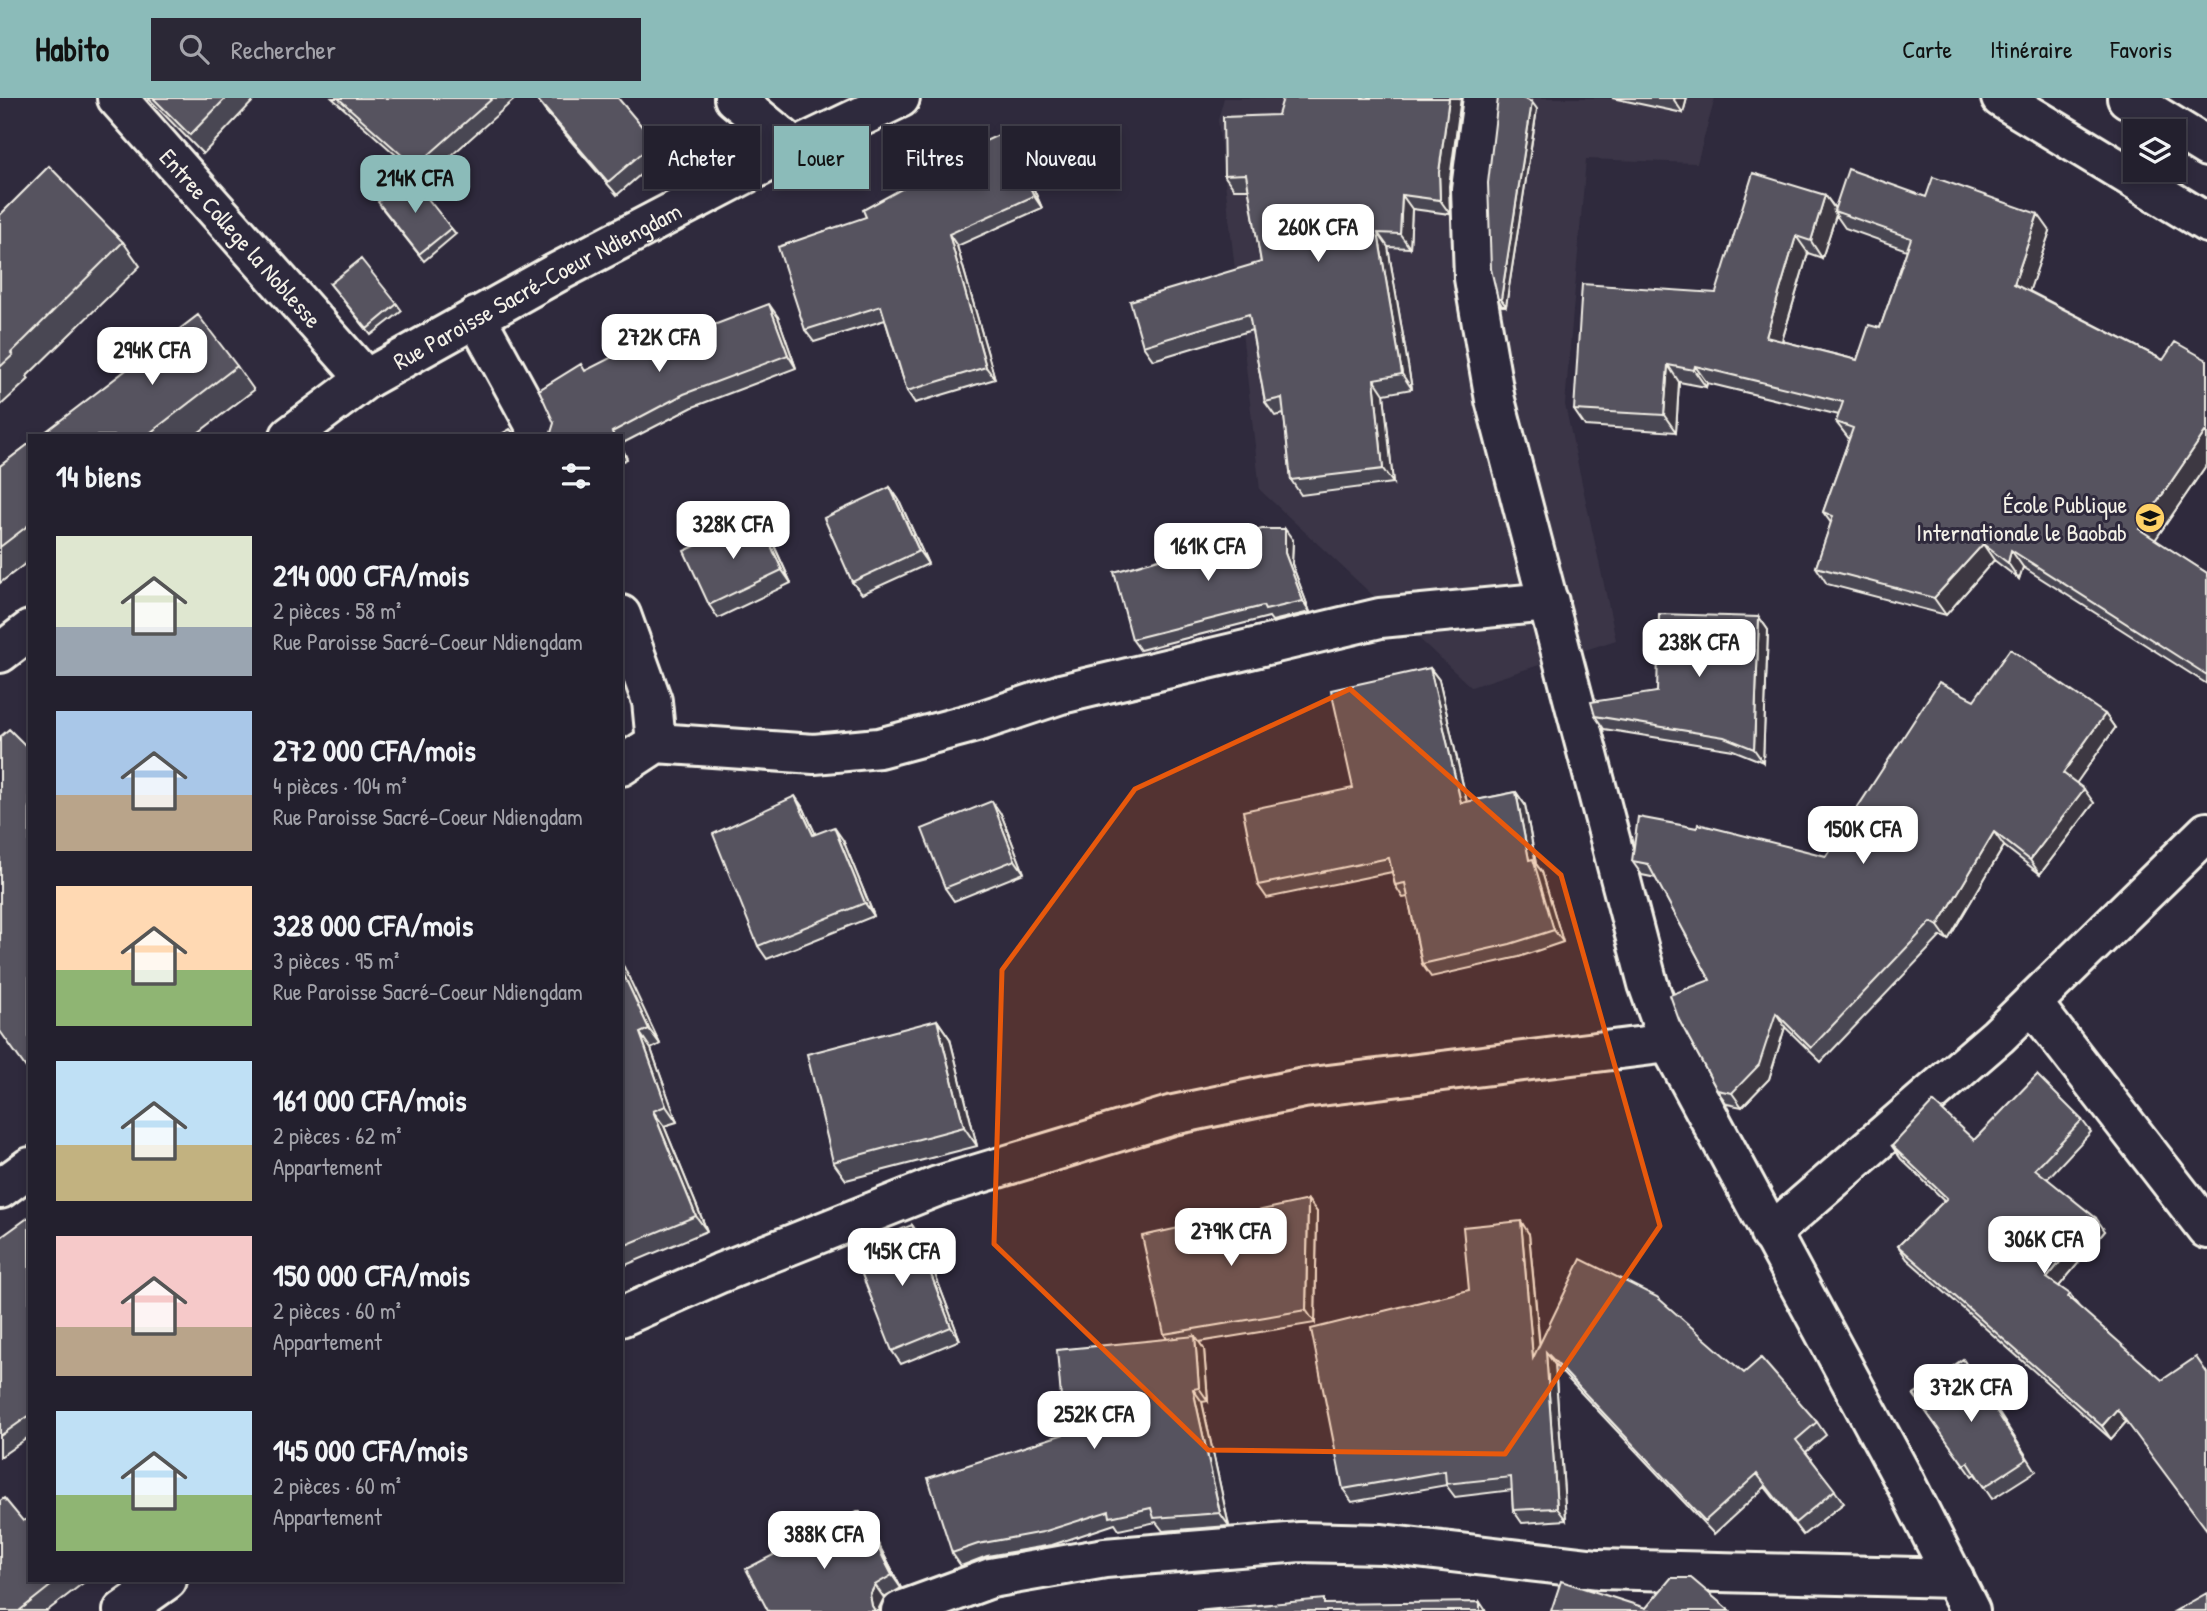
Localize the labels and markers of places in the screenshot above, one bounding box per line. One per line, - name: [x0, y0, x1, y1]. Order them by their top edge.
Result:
- pin: 214K CFA: [343, 156, 487, 215]
- pin: 260K CFA: [1246, 204, 1390, 264]
- pin: 272K CFA: [587, 314, 731, 374]
- pin: 294K CFA: [80, 328, 224, 387]
- place label: École Publique Internationale le Baobab: [1916, 488, 2127, 548]
- school or university icon: École Publique Internationale le Baobab: [2133, 501, 2167, 535]
- pin: 328K CFA: [661, 502, 805, 561]
- pin: 161K CFA: [1136, 524, 1280, 583]
- pin: 238K CFA: [1627, 620, 1771, 679]
- pin: 150K CFA: [1791, 806, 1935, 866]
- pin: 279K CFA: [1159, 1208, 1303, 1268]
- pin: 306K CFA: [1972, 1216, 2116, 1276]
- pin: 145K CFA: [830, 1228, 974, 1288]
- pin: 372K CFA: [1899, 1364, 2043, 1424]
- pin: 252K CFA: [1022, 1392, 1166, 1451]
- pin: 388K CFA: [752, 1512, 896, 1571]

